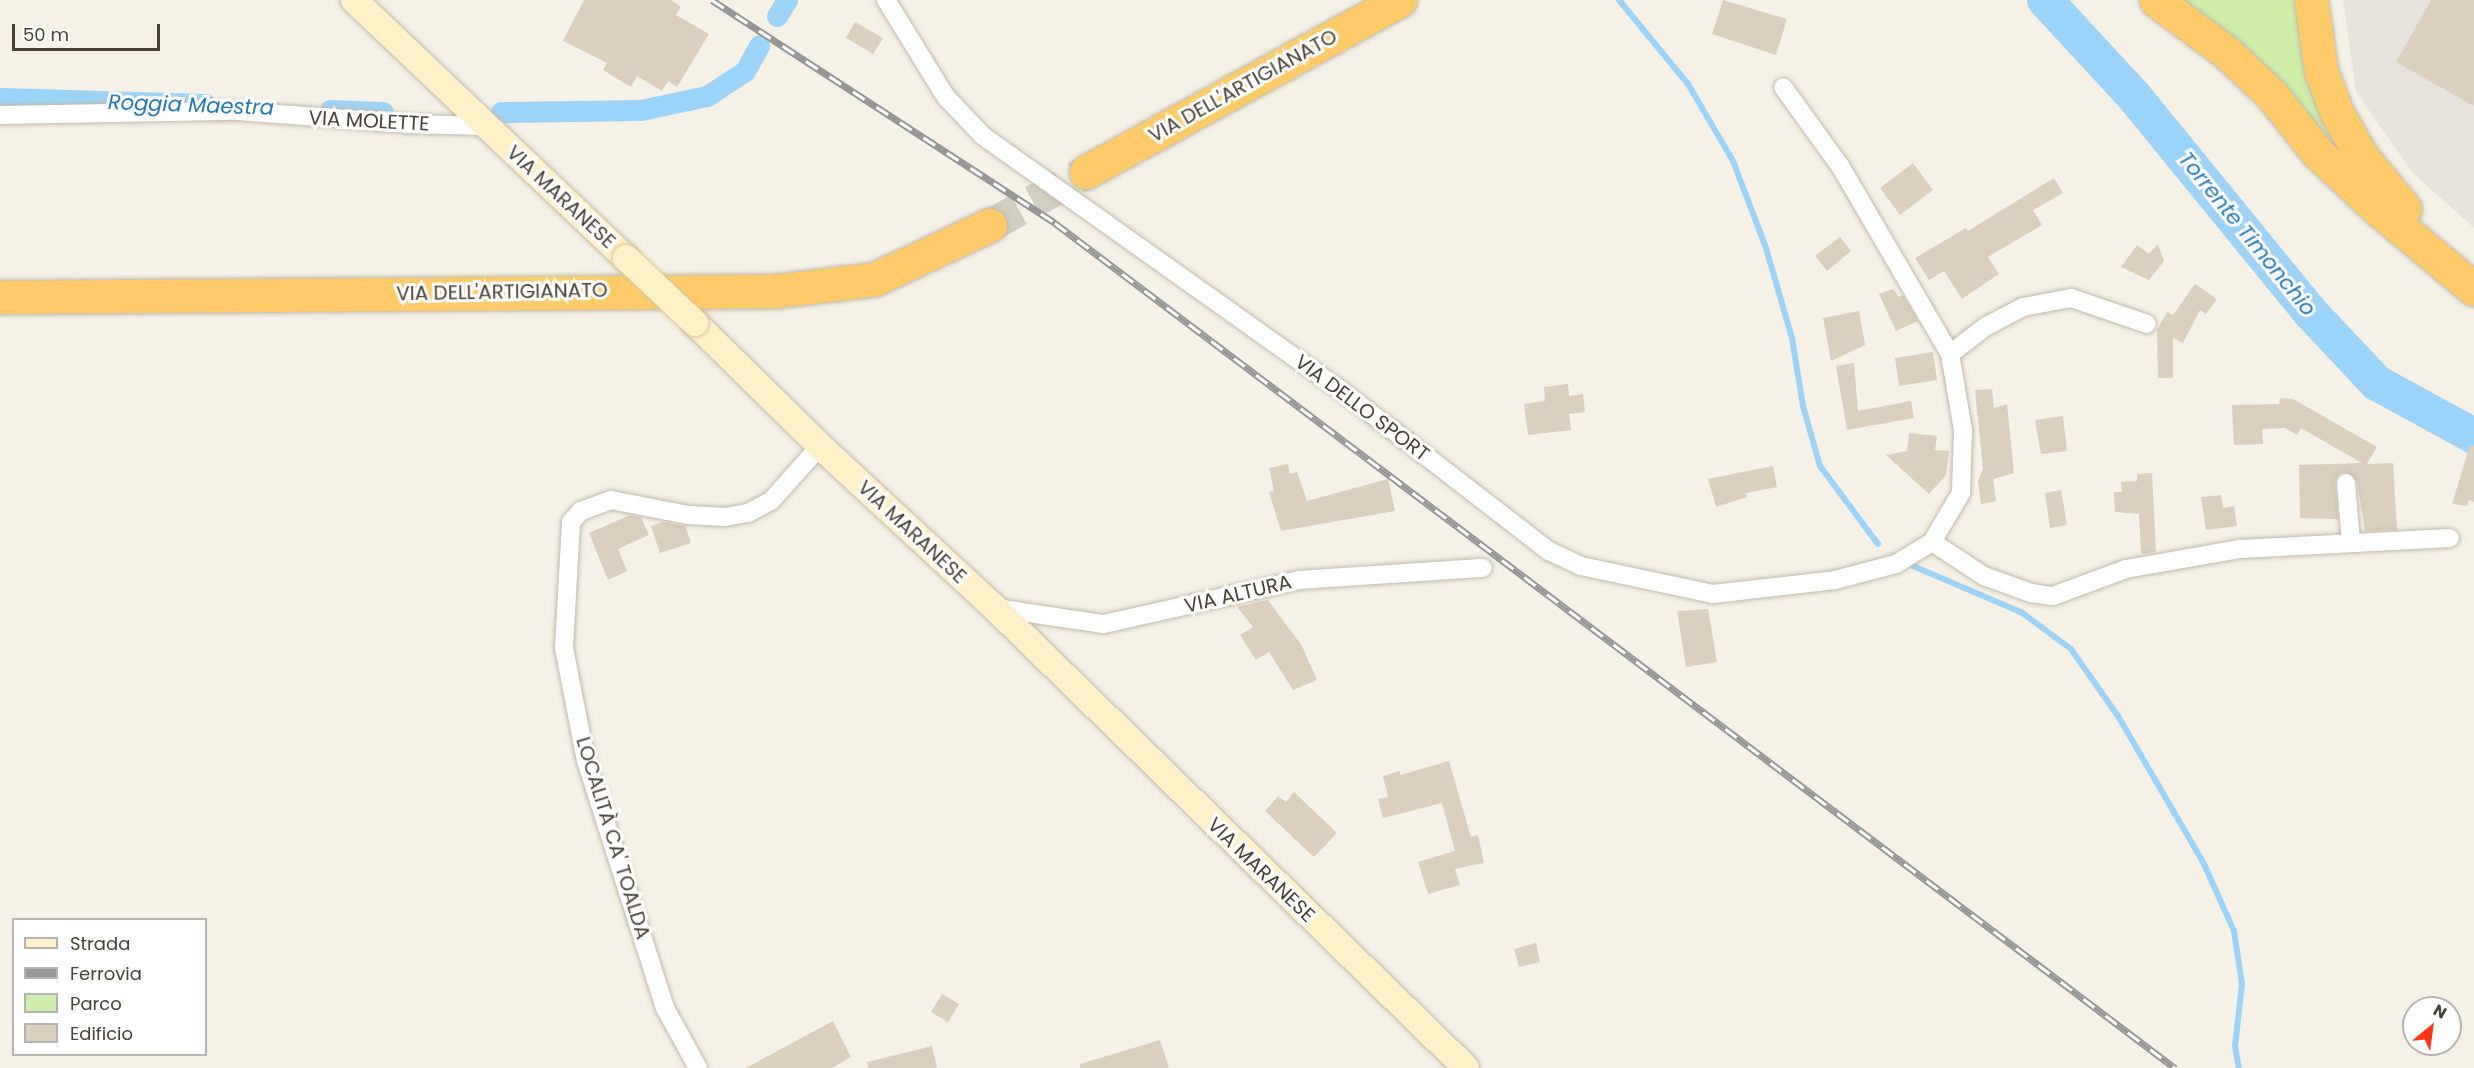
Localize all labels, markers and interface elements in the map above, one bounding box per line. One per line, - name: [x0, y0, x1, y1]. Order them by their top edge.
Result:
- scale bar: [15, 12, 164, 50]
- text: 50 m: [23, 22, 69, 47]
- street label: VIA DELL'ARTIGIANATO: [1145, 24, 1341, 148]
- water label: Roggia Maestra: [108, 90, 274, 120]
- street label: VIA MOLETTE: [308, 106, 430, 136]
- street label: VIA MARANESE: [502, 141, 620, 253]
- water label: Torrente Timonchio: [2173, 147, 2321, 321]
- street label: VIA DELL'ARTIGIANATO: [396, 278, 608, 306]
- street label: VIA DELLO SPORT: [1290, 350, 1434, 466]
- street label: VIA MARANESE: [853, 476, 971, 588]
- street label: VIA ALTURA: [1182, 570, 1294, 618]
- street label: LOCALITÀ CA' TOALDA: [571, 734, 655, 942]
- street label: VIA MARANESE: [1202, 813, 1320, 927]
- legend: [12, 918, 207, 1056]
- text: Strada: [70, 931, 130, 956]
- text: Ferrovia: [70, 961, 142, 986]
- text: Parco: [70, 991, 122, 1016]
- north arrow: [2402, 996, 2462, 1056]
- text: N: [2429, 999, 2451, 1025]
- text: Edificio: [70, 1021, 133, 1046]

